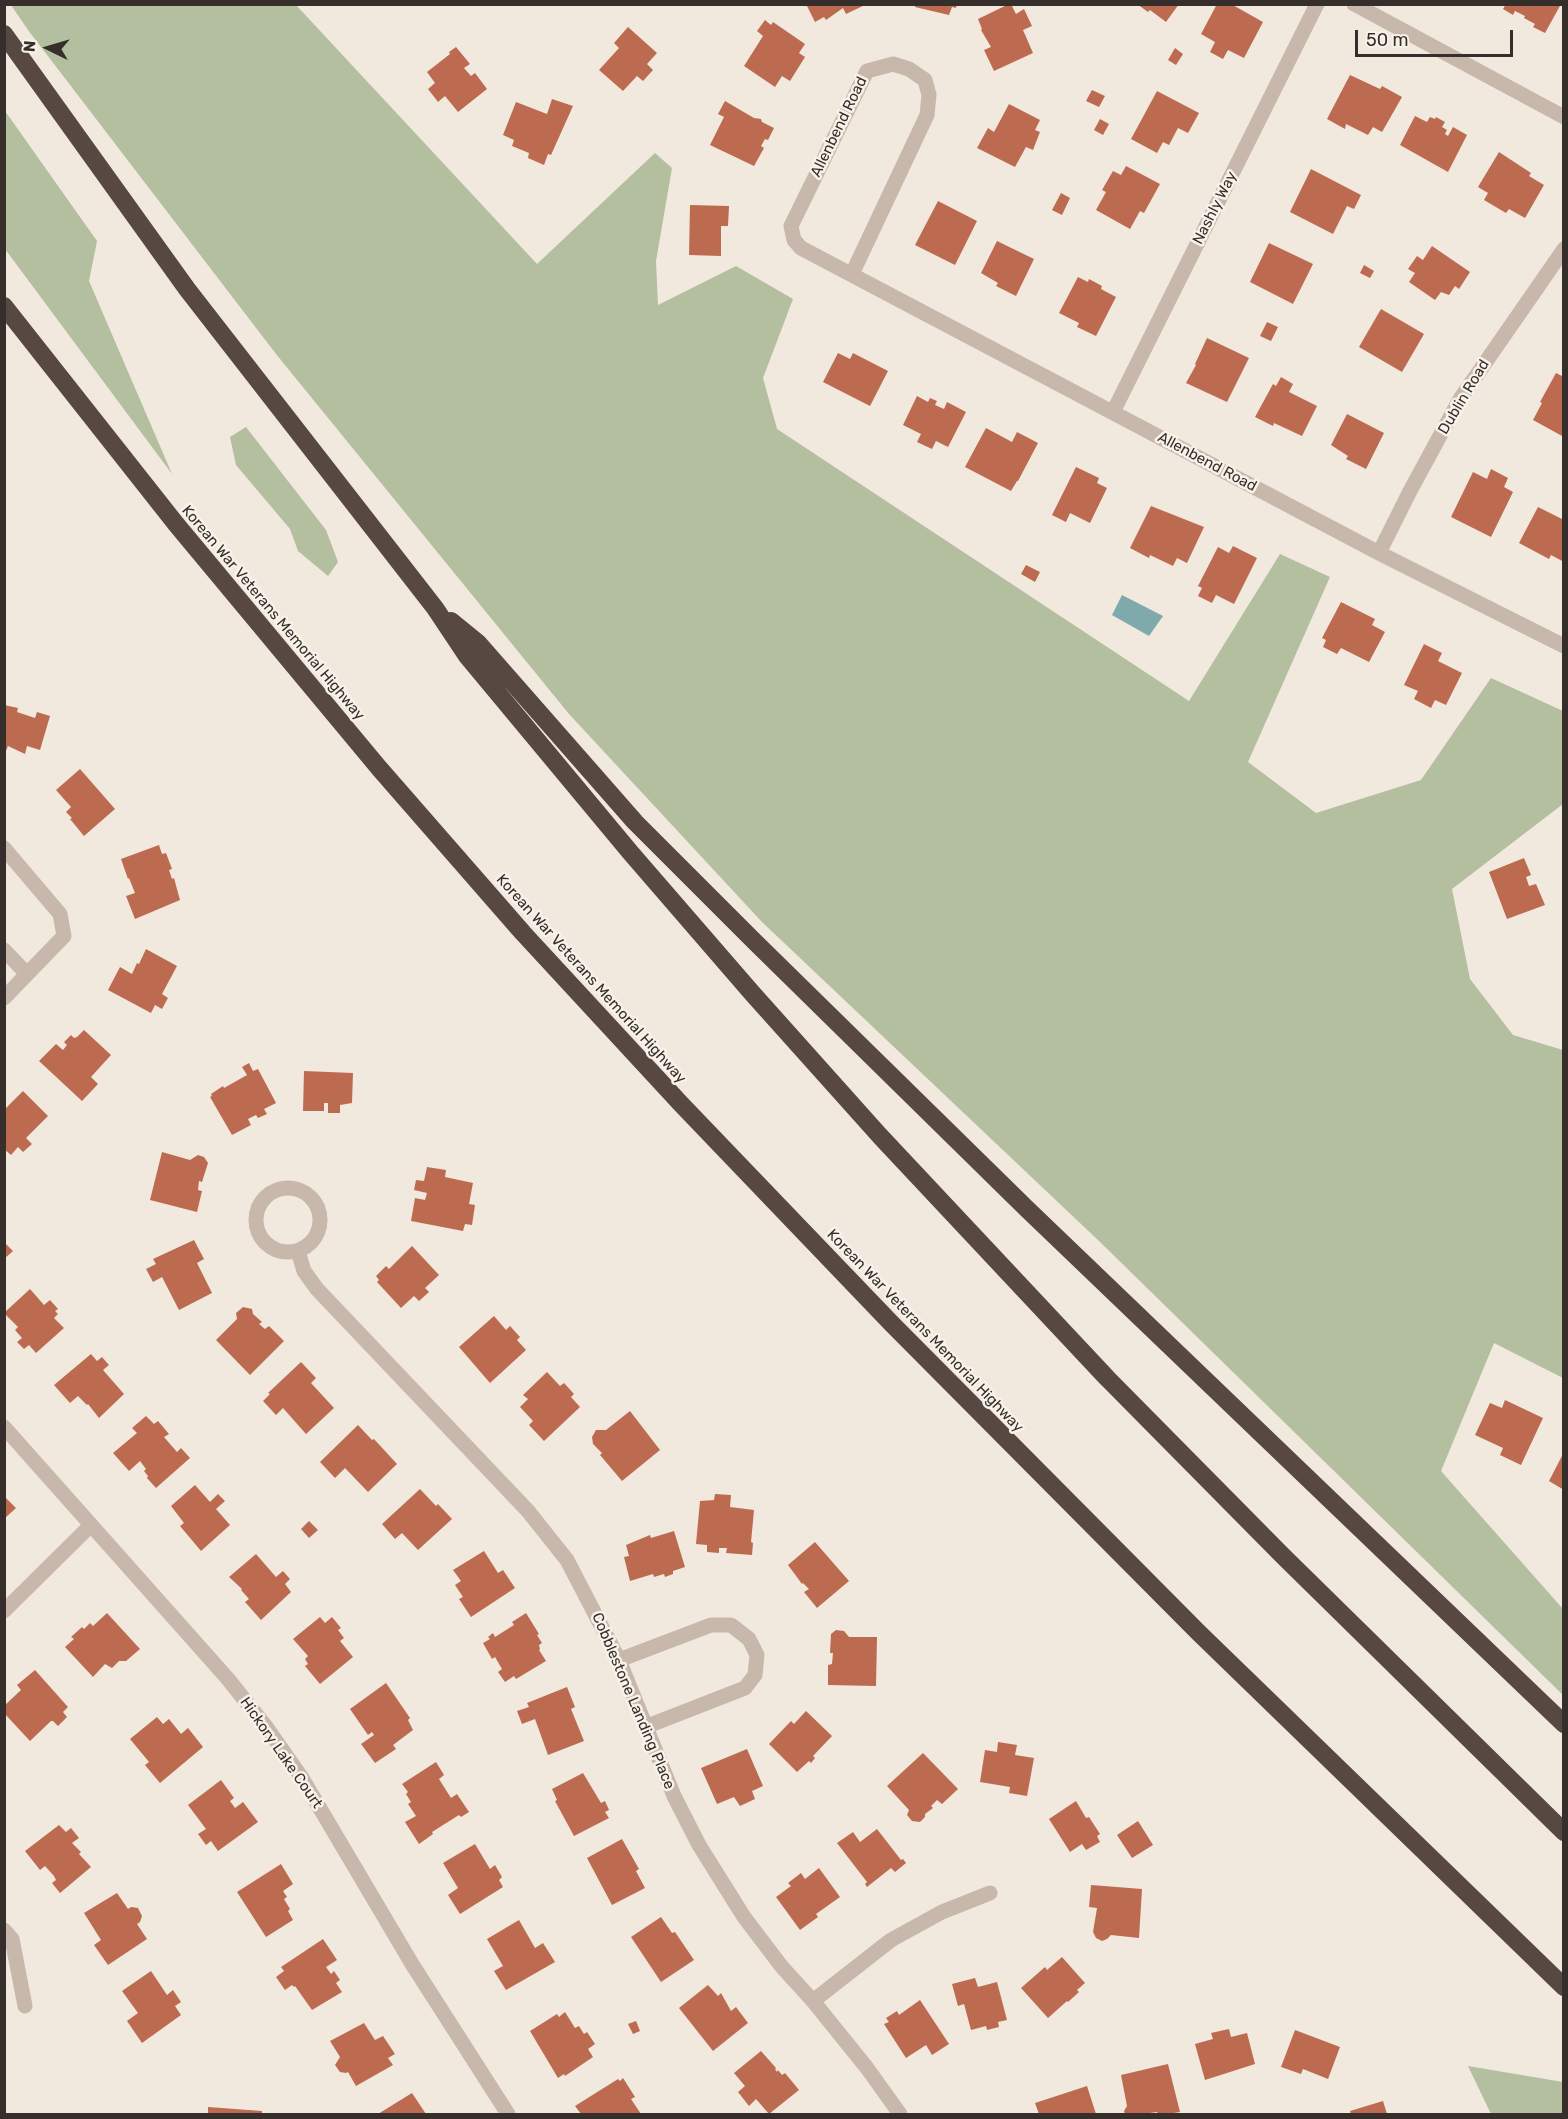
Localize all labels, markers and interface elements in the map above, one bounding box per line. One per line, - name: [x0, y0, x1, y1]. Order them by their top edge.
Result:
- north arrow: [18, 18, 78, 78]
- scale bar: [1358, 18, 1516, 56]
- text: 50 m: [1366, 29, 1409, 51]
- text: N: [20, 40, 40, 53]
- street label: Allenbend Road: [807, 74, 871, 180]
- street label: Nashly Way: [1189, 169, 1241, 247]
- street label: Dublin Road: [1435, 356, 1493, 438]
- street label: Allenbend Road: [1154, 428, 1260, 496]
- street label: Korean War Veterans Memorial Highway: [178, 502, 368, 724]
- street label: Korean War Veterans Memorial Highway: [492, 871, 690, 1087]
- street label: Korean War Veterans Memorial Highway: [823, 1226, 1027, 1436]
- street label: Cobblestone Landing Place: [588, 1610, 678, 1792]
- street label: Hickory Lake Court: [236, 1694, 326, 1812]

